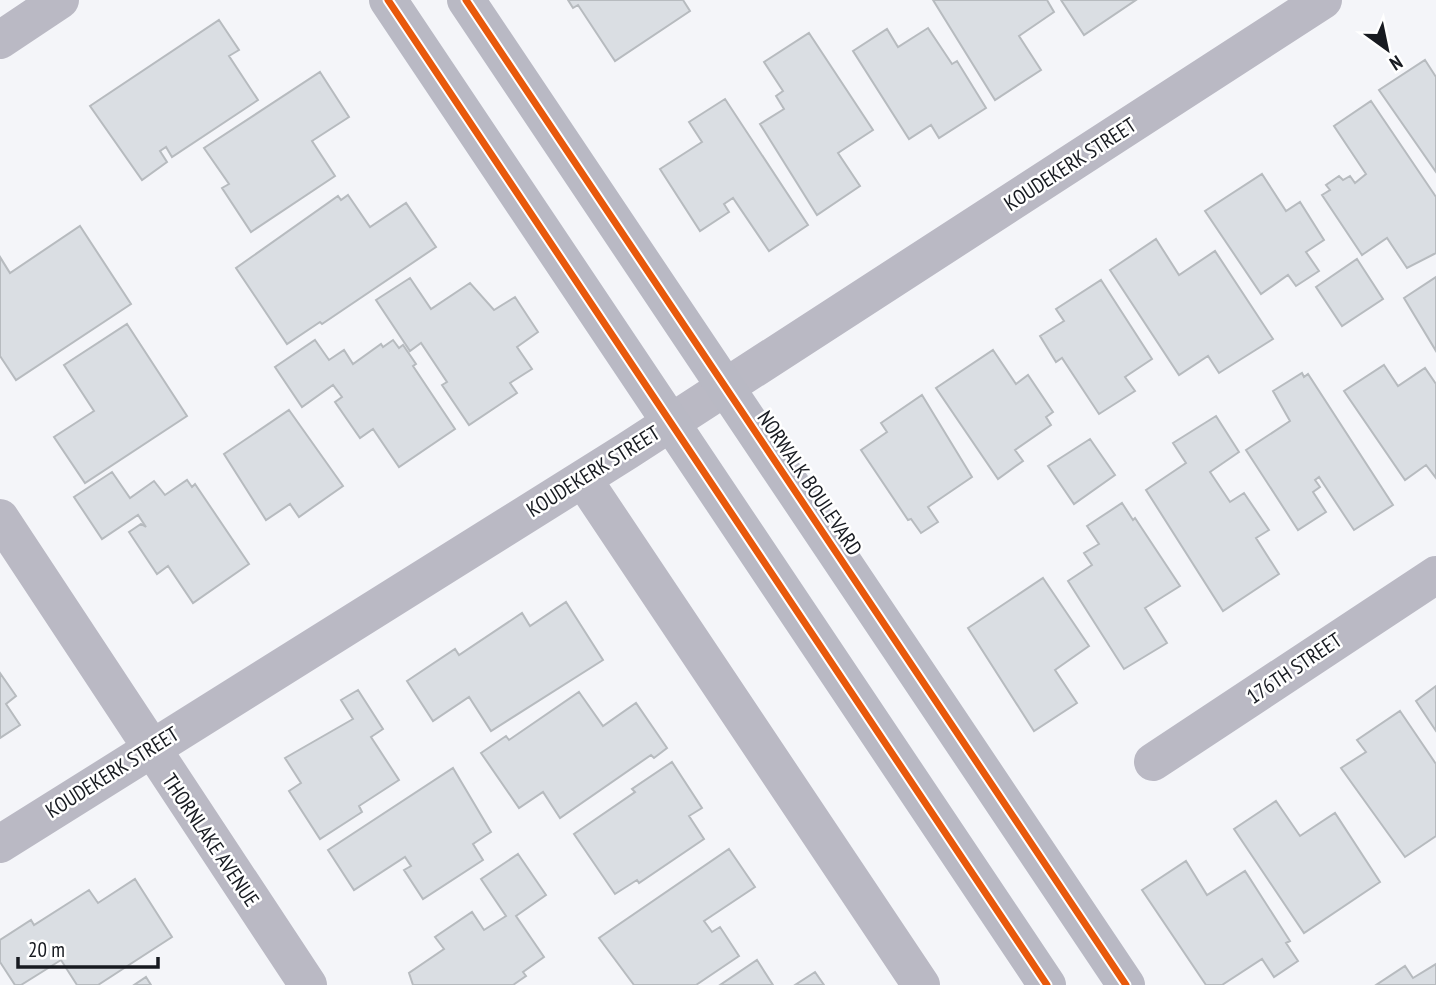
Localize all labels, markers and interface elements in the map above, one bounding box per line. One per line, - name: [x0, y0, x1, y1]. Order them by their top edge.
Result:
- north arrow: [1352, 14, 1422, 84]
- text: N: [1385, 50, 1407, 76]
- street label: KOUDEKERK STREET: [999, 111, 1142, 217]
- street label: NORWALK BOULEVARD: [752, 405, 868, 561]
- street label: KOUDEKERK STREET: [521, 419, 665, 523]
- street label: 176TH STREET: [1241, 626, 1347, 710]
- street label: KOUDEKERK STREET: [40, 720, 184, 824]
- street label: THORNLAKE AVENUE: [157, 768, 265, 912]
- scale bar: [18, 926, 158, 970]
- text: 20 m: [28, 936, 65, 963]

